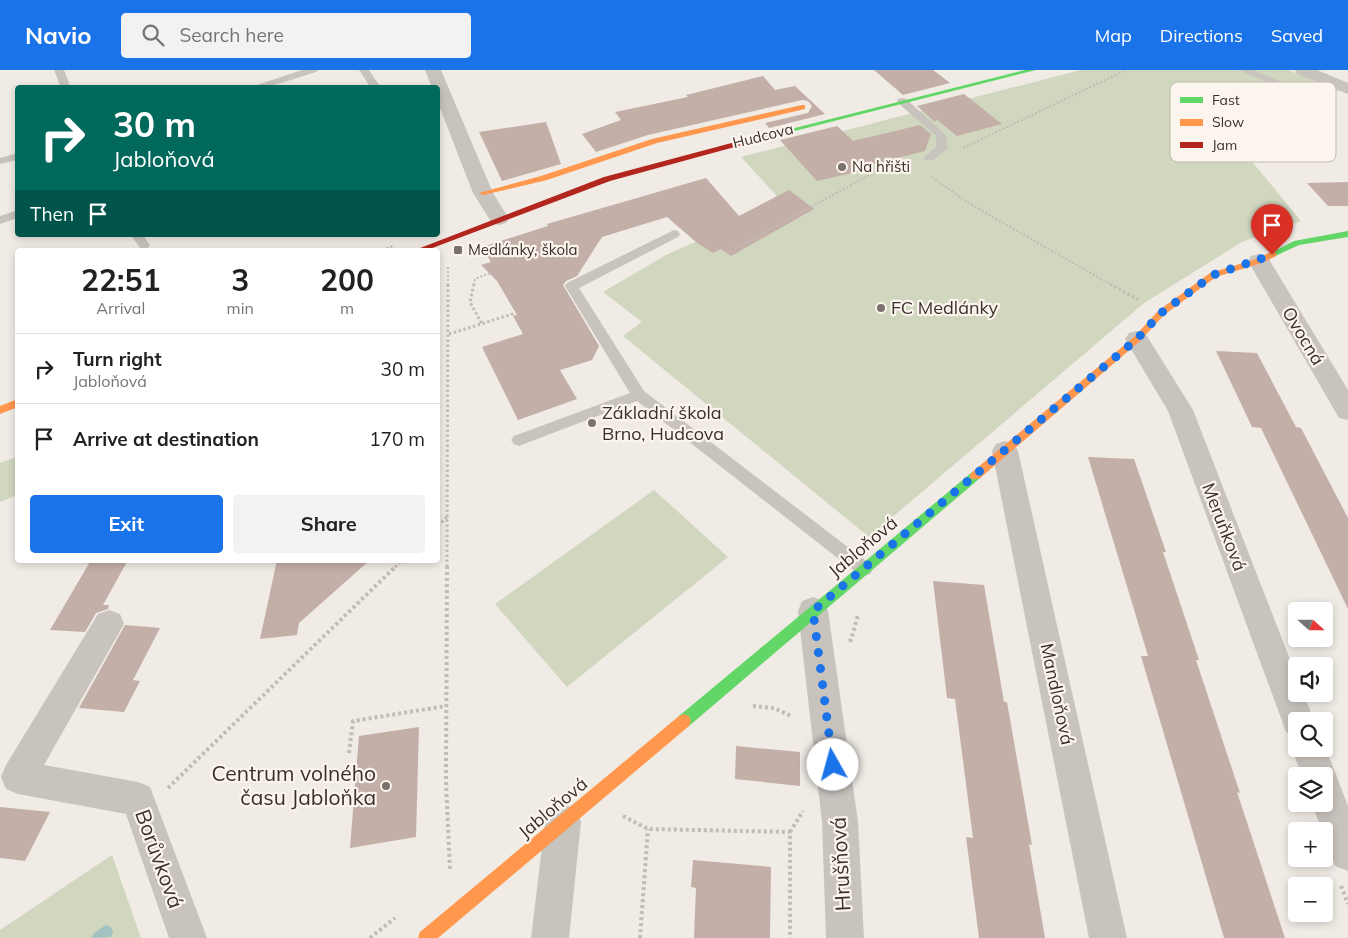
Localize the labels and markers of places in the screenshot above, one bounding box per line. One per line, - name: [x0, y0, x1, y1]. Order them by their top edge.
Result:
- place label: Na hřišti: [852, 157, 910, 176]
- marker: Na hřišti: [836, 161, 848, 173]
- pin: [1251, 204, 1293, 255]
- place label: Medlánky, škola: [468, 240, 578, 259]
- marker: Medlánky, škola: [452, 244, 464, 256]
- place label: FC Medlánky: [891, 296, 998, 319]
- marker: FC Medlánky: [875, 302, 887, 314]
- place label: Základní škola Brno, Hudcova: [602, 401, 724, 445]
- marker: Základní škola Brno, Hudcova: [586, 417, 598, 429]
- place label: Centrum volného času Jabloňka: [212, 760, 376, 810]
- marker: Centrum volného času Jabloňka: [380, 780, 392, 792]

